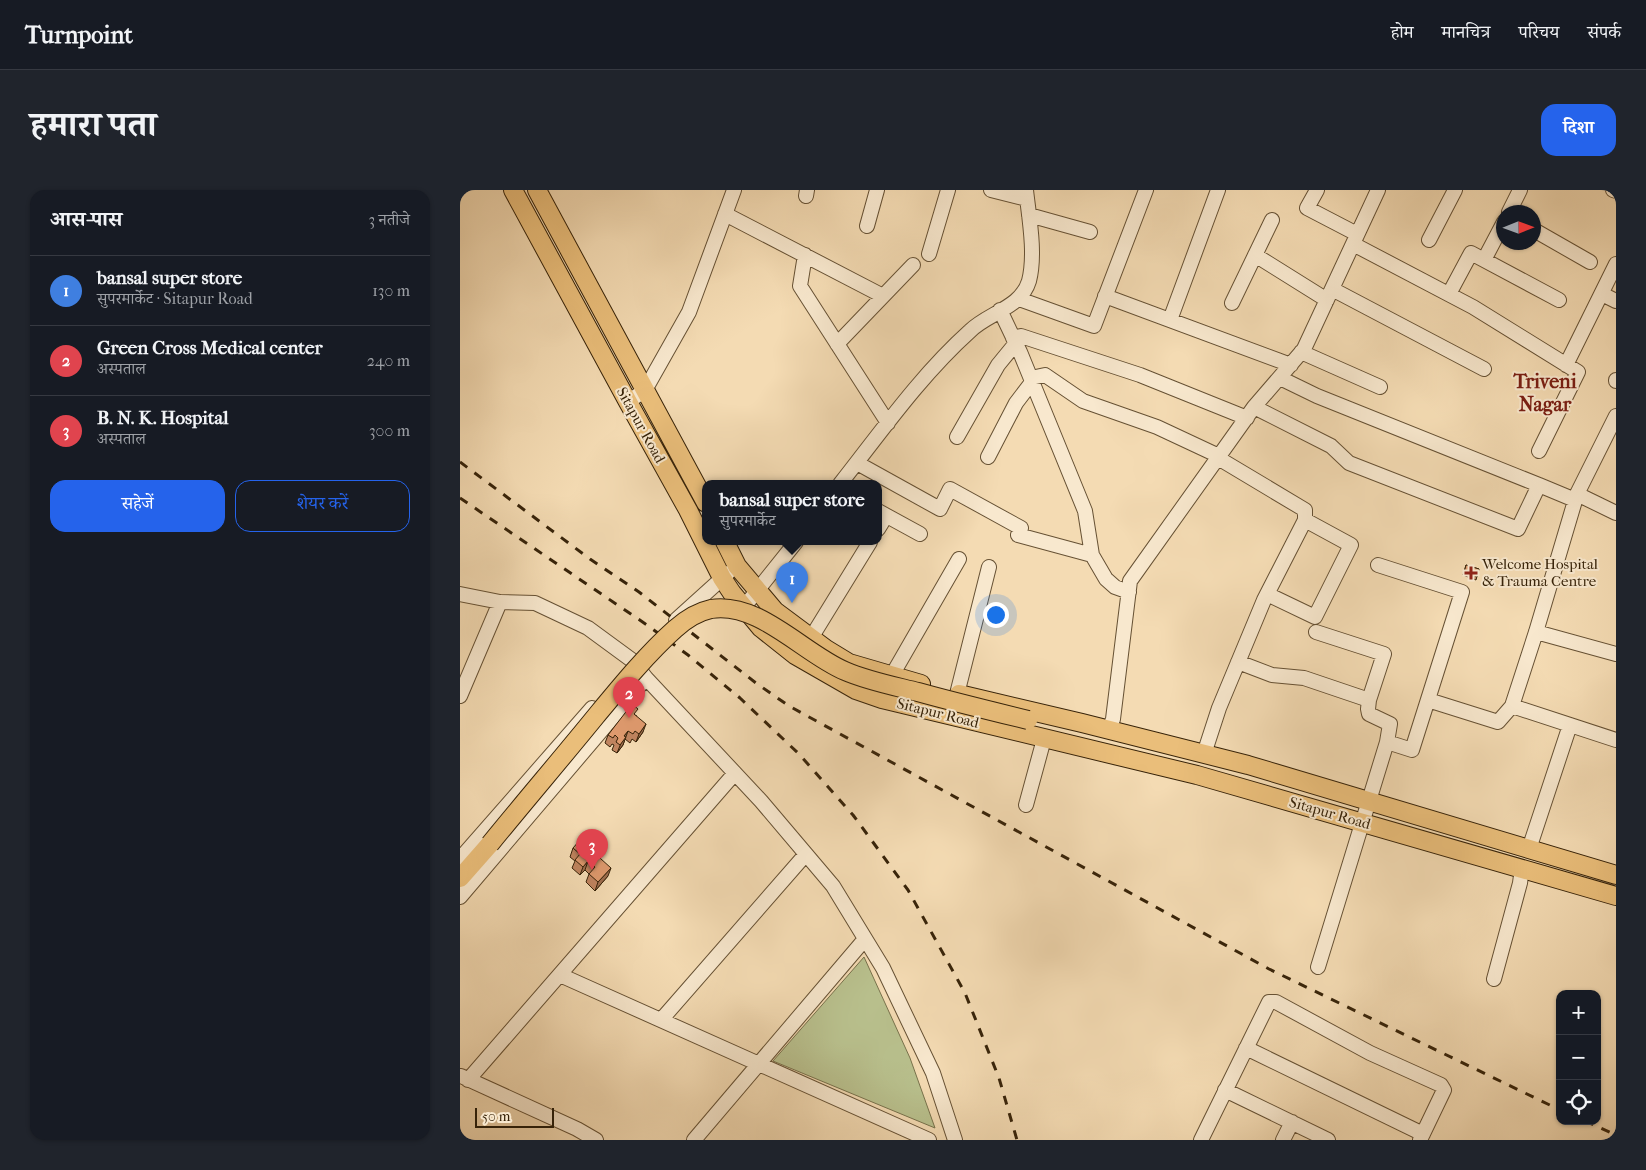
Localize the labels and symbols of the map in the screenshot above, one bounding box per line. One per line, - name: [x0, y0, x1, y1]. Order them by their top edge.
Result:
- north arrow: [1496, 205, 1541, 250]
- district label: Triveni Nagar: [1512, 370, 1578, 416]
- street label: Sitapur Road: [613, 384, 670, 467]
- place label: Welcome Hospital & Trauma Centre: [1481, 555, 1598, 590]
- pin: 1: [776, 562, 808, 603]
- marker: Welcome Hospital & Trauma Centre: [1464, 566, 1478, 580]
- your location: [983, 602, 1009, 628]
- pin: 2: [613, 677, 645, 718]
- street label: Sitapur Road: [895, 694, 982, 732]
- street label: Sitapur Road: [1287, 793, 1374, 833]
- pin: 3: [576, 829, 608, 870]
- scale bar: [475, 1105, 554, 1128]

